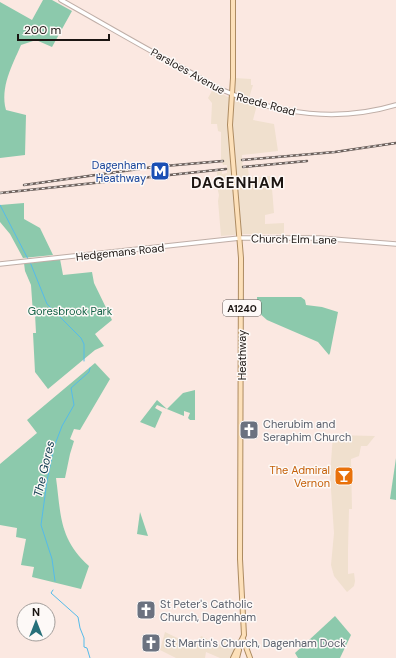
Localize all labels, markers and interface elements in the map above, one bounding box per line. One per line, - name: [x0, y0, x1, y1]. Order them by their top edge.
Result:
- scale bar: [18, 16, 109, 42]
- text: 200 m: [24, 22, 61, 38]
- street label: Parsloes Avenue: [148, 45, 228, 97]
- street label: Reede Road: [235, 89, 297, 119]
- place label: Dagenham Heathway: [92, 158, 146, 185]
- metro station icon: Dagenham Heathway: [149, 160, 171, 182]
- district label: DAGENHAM: [191, 173, 285, 193]
- street label: Church Elm Lane: [251, 231, 337, 247]
- street label: Hedgemans Road: [75, 240, 165, 264]
- road number: A1240: [223, 300, 261, 316]
- park label: Goresbrook Park: [28, 304, 113, 318]
- street label: Heathway: [235, 330, 249, 380]
- place label: Cherubim and Seraphim Church: [263, 417, 351, 444]
- church icon: Cherubim and Seraphim Church: [238, 419, 260, 441]
- water label: The Gores: [30, 439, 58, 499]
- place label: The Admiral Vernon: [269, 463, 330, 490]
- bar icon: The Admiral Vernon: [333, 465, 355, 487]
- place label: St Peter's Catholic Church, Dagenham: [160, 597, 256, 624]
- church icon: St Peter's Catholic Church, Dagenham: [135, 599, 157, 621]
- north arrow: [16, 602, 56, 642]
- text: N: [32, 605, 40, 619]
- church icon: St Martin's Church, Dagenham Dock: [140, 632, 162, 654]
- place label: St Martin's Church, Dagenham Dock: [165, 636, 346, 650]

